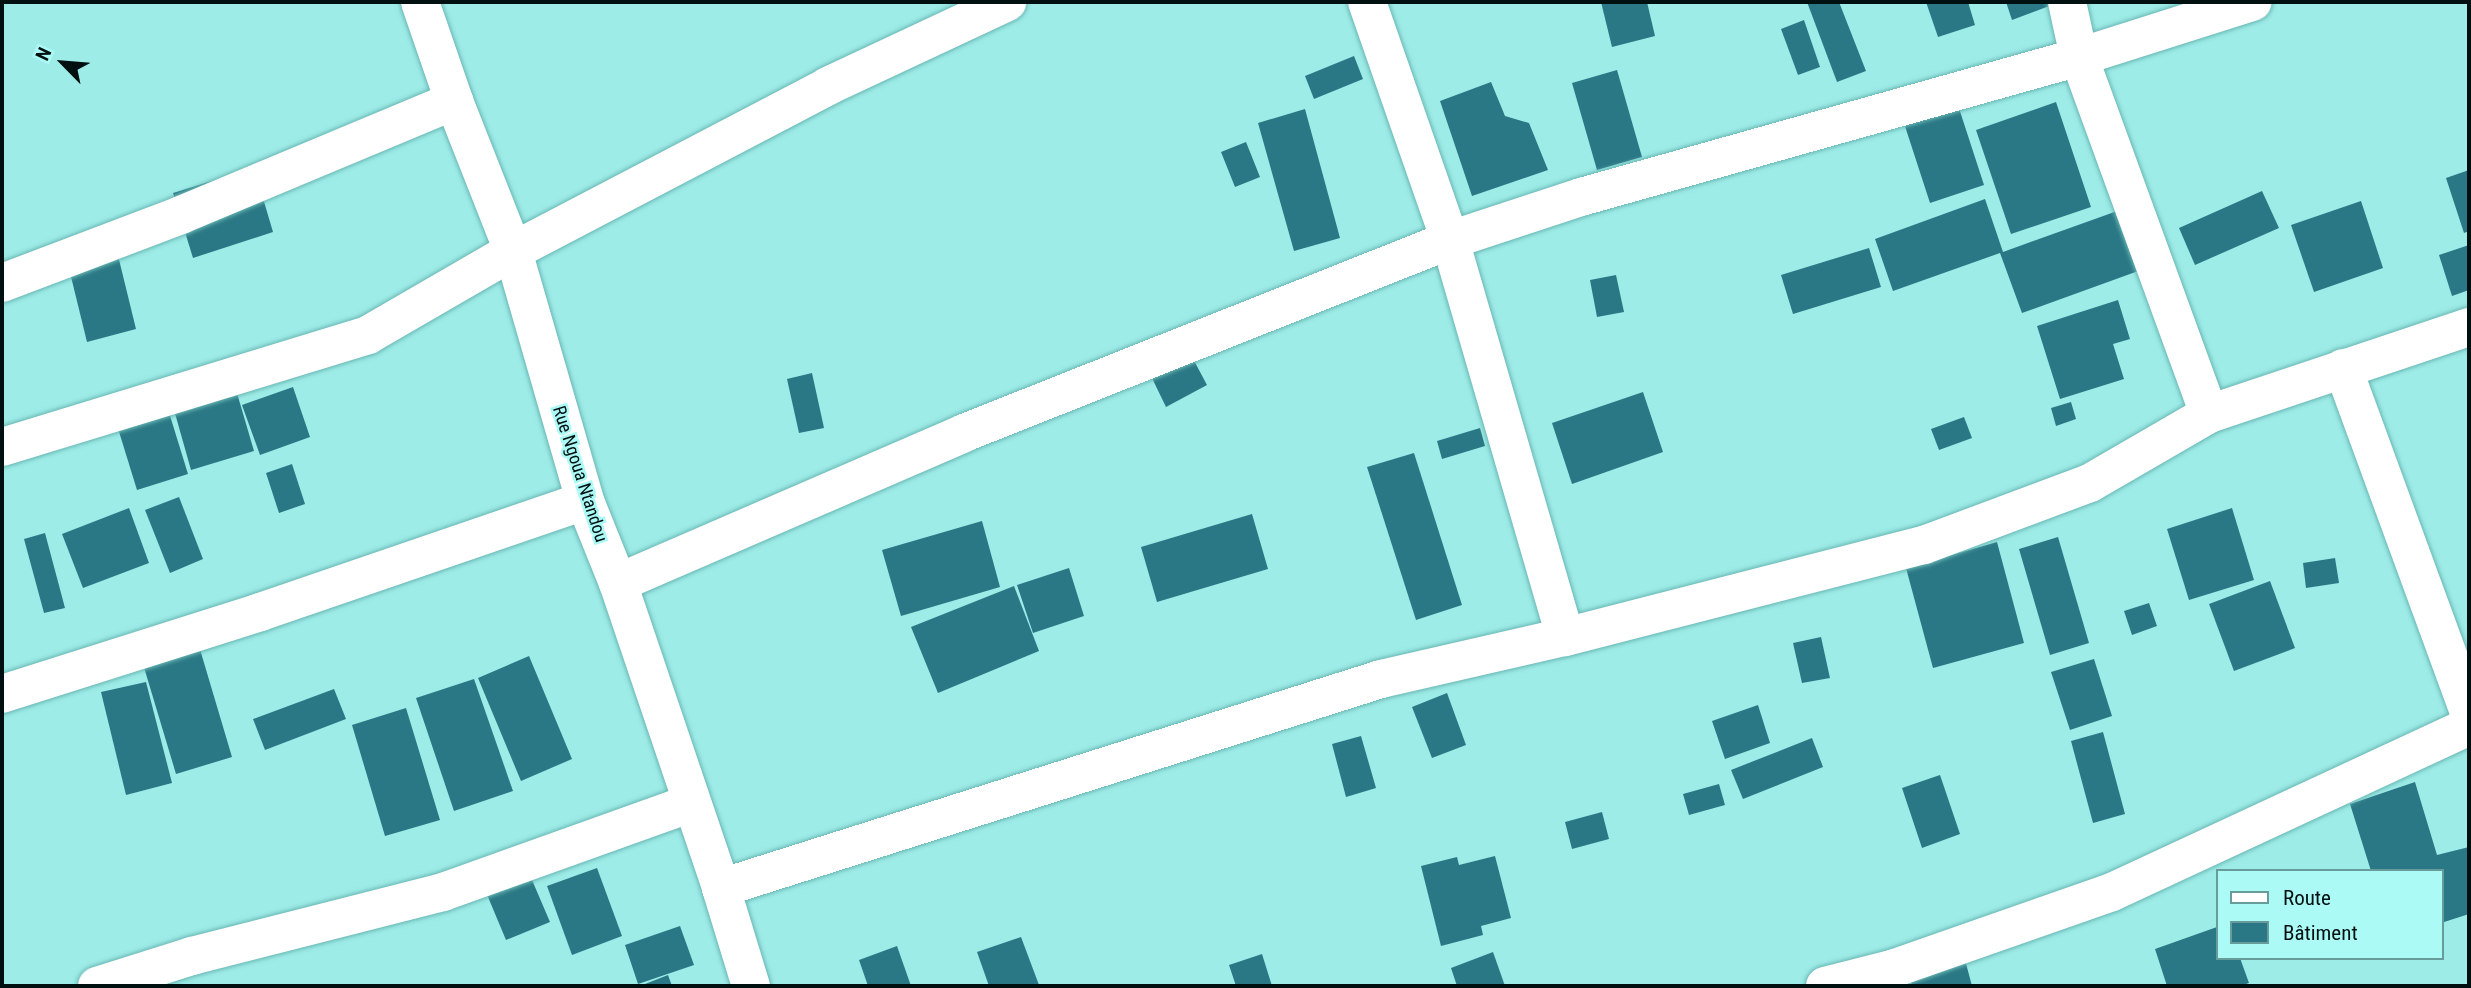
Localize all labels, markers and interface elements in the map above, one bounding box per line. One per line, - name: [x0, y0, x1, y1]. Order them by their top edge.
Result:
- north arrow: [28, 28, 98, 98]
- text: N: [31, 44, 56, 64]
- street label: Rue Ngoua Ntandou: [548, 403, 612, 545]
- legend: [2216, 869, 2443, 960]
- text: Route: [2283, 886, 2331, 910]
- text: Bâtiment: [2283, 921, 2358, 945]

